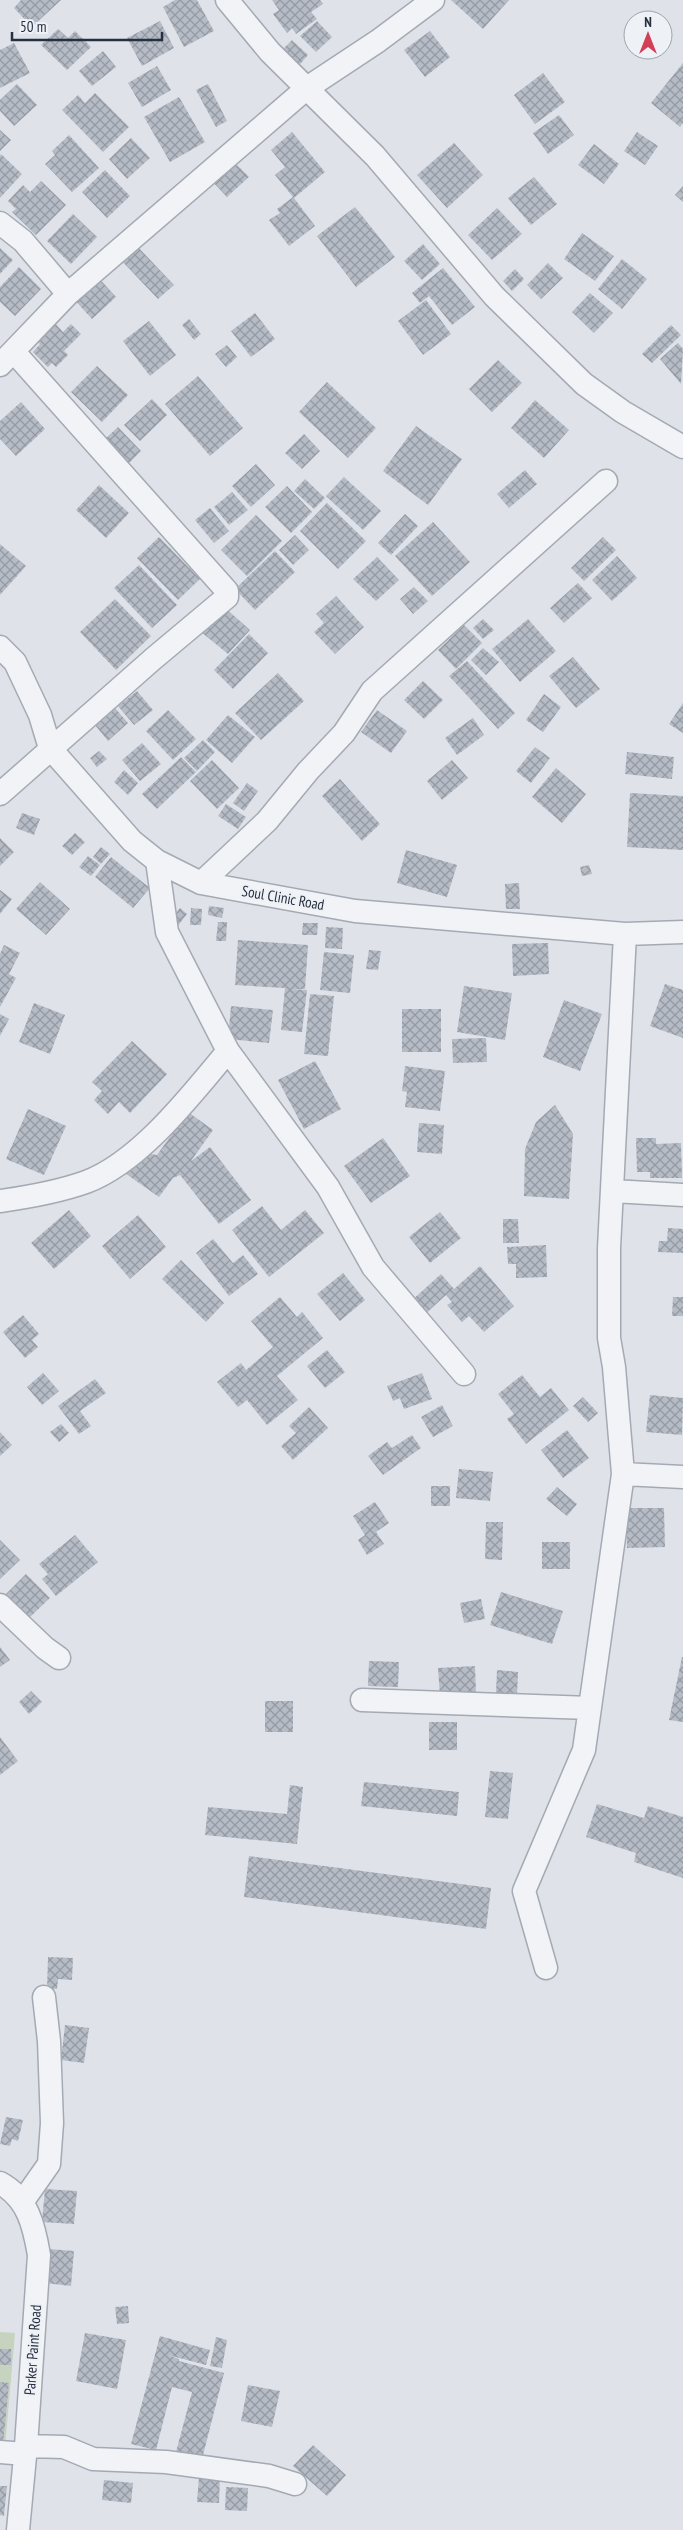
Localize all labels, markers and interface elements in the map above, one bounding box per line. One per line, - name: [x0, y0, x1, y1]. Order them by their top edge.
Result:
- scale bar: [12, 10, 162, 42]
- north arrow: [623, 10, 673, 60]
- text: N: [644, 13, 652, 31]
- text: 50 m: [20, 17, 46, 36]
- street label: Soul Clinic Road: [240, 881, 326, 914]
- street label: Parker Paint Road: [20, 2304, 45, 2396]

